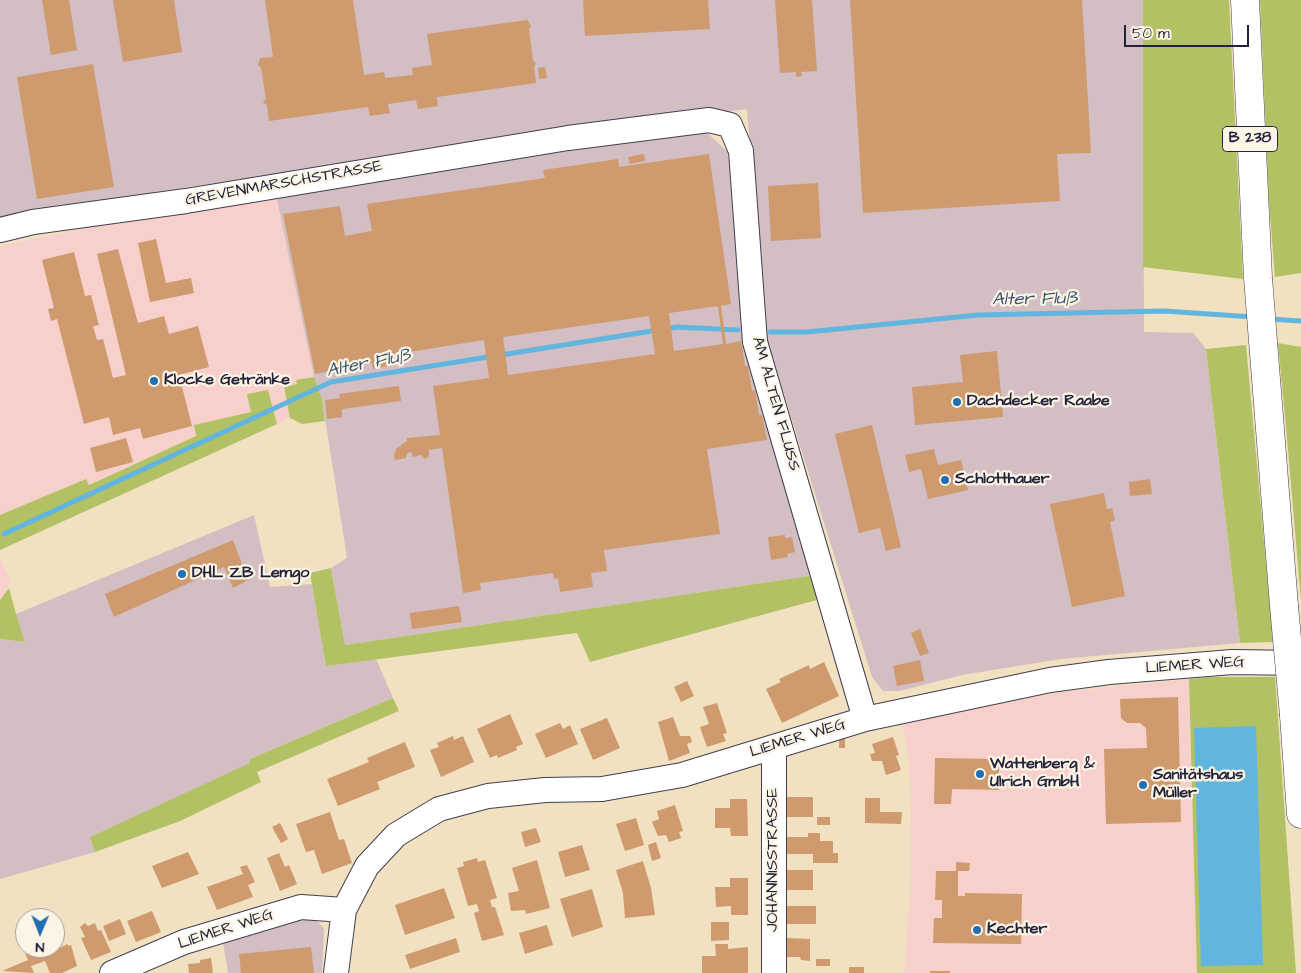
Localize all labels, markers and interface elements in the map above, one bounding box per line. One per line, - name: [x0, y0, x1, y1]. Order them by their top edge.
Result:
- scale bar: [1126, 15, 1251, 47]
- text: 50 m: [1132, 23, 1170, 44]
- road number: B 238: [1222, 126, 1278, 152]
- street label: GREVENMARSCHSTRASSE: [184, 157, 384, 211]
- water label: Alter Fluß: [992, 288, 1078, 312]
- street label: AM ALTEN FLUSS: [747, 335, 803, 473]
- water label: Alter Fluß: [325, 345, 413, 383]
- place label: Klocke Getränke: [164, 371, 290, 391]
- marker: Klocke Getränke: [148, 375, 160, 387]
- place label: Dachdecker Raabe: [967, 392, 1110, 412]
- marker: Dachdecker Raabe: [951, 396, 963, 408]
- place label: Schlotthauer: [955, 470, 1049, 490]
- marker: Schlotthauer: [939, 474, 951, 486]
- place label: DHL ZB Lemgo: [192, 564, 309, 584]
- marker: DHL ZB Lemgo: [176, 568, 188, 580]
- street label: LIEMER WEG: [1145, 653, 1245, 679]
- street label: LIEMER WEG: [748, 715, 848, 763]
- place label: Wattenberg & Ulrich GmbH: [990, 755, 1095, 793]
- place label: Sanitätshaus Müller: [1153, 766, 1243, 804]
- marker: Wattenberg & Ulrich GmbH: [974, 768, 986, 780]
- marker: Sanitätshaus Müller: [1137, 779, 1149, 791]
- street label: JOHANNISSTRASSE: [764, 788, 784, 932]
- street label: LIEMER WEG: [176, 906, 276, 954]
- north arrow: [15, 908, 65, 958]
- place label: Kechter: [987, 920, 1047, 940]
- marker: Kechter: [971, 924, 983, 936]
- text: N: [35, 937, 44, 957]

